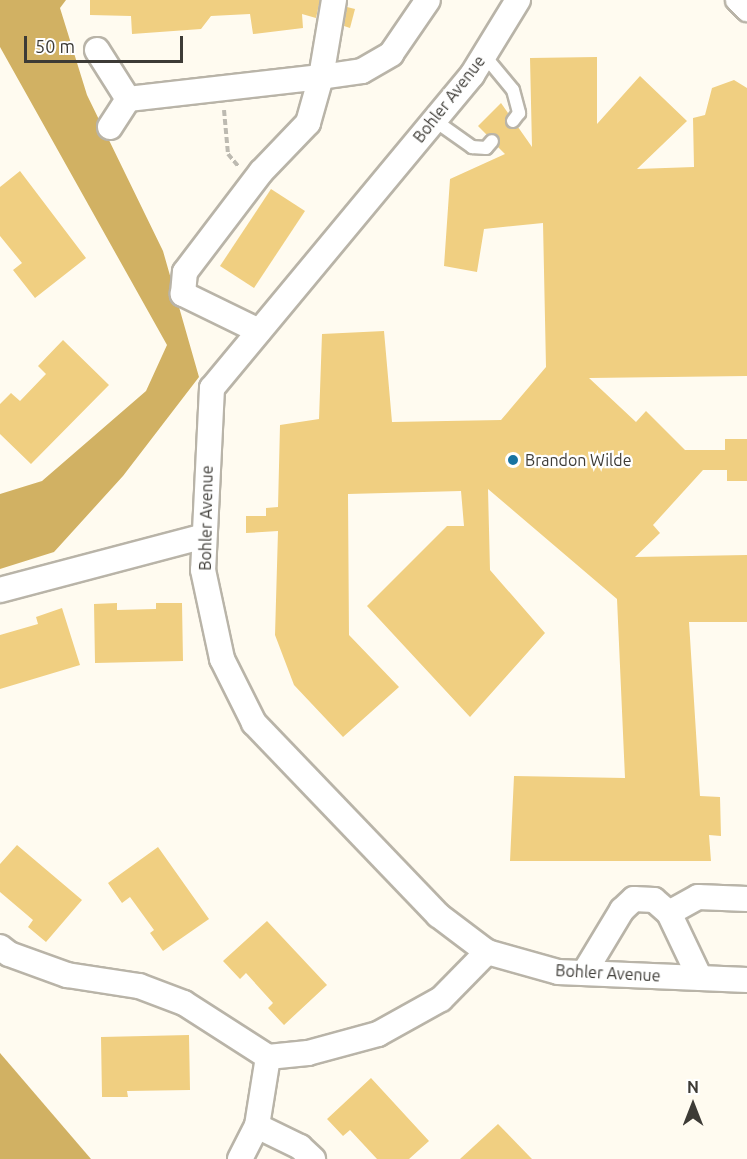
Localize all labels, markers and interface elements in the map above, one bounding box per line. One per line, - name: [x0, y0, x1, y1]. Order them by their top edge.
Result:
- scale bar: [27, 24, 186, 62]
- text: 50 m: [35, 36, 75, 56]
- street label: Bohler Avenue: [409, 52, 489, 146]
- place label: Brandon Wilde: [525, 450, 631, 470]
- marker: Brandon Wilde: [506, 453, 520, 467]
- street label: Bohler Avenue: [195, 465, 217, 571]
- street label: Bohler Avenue: [555, 961, 661, 985]
- north arrow: [663, 1075, 723, 1135]
- text: N: [687, 1078, 699, 1096]

